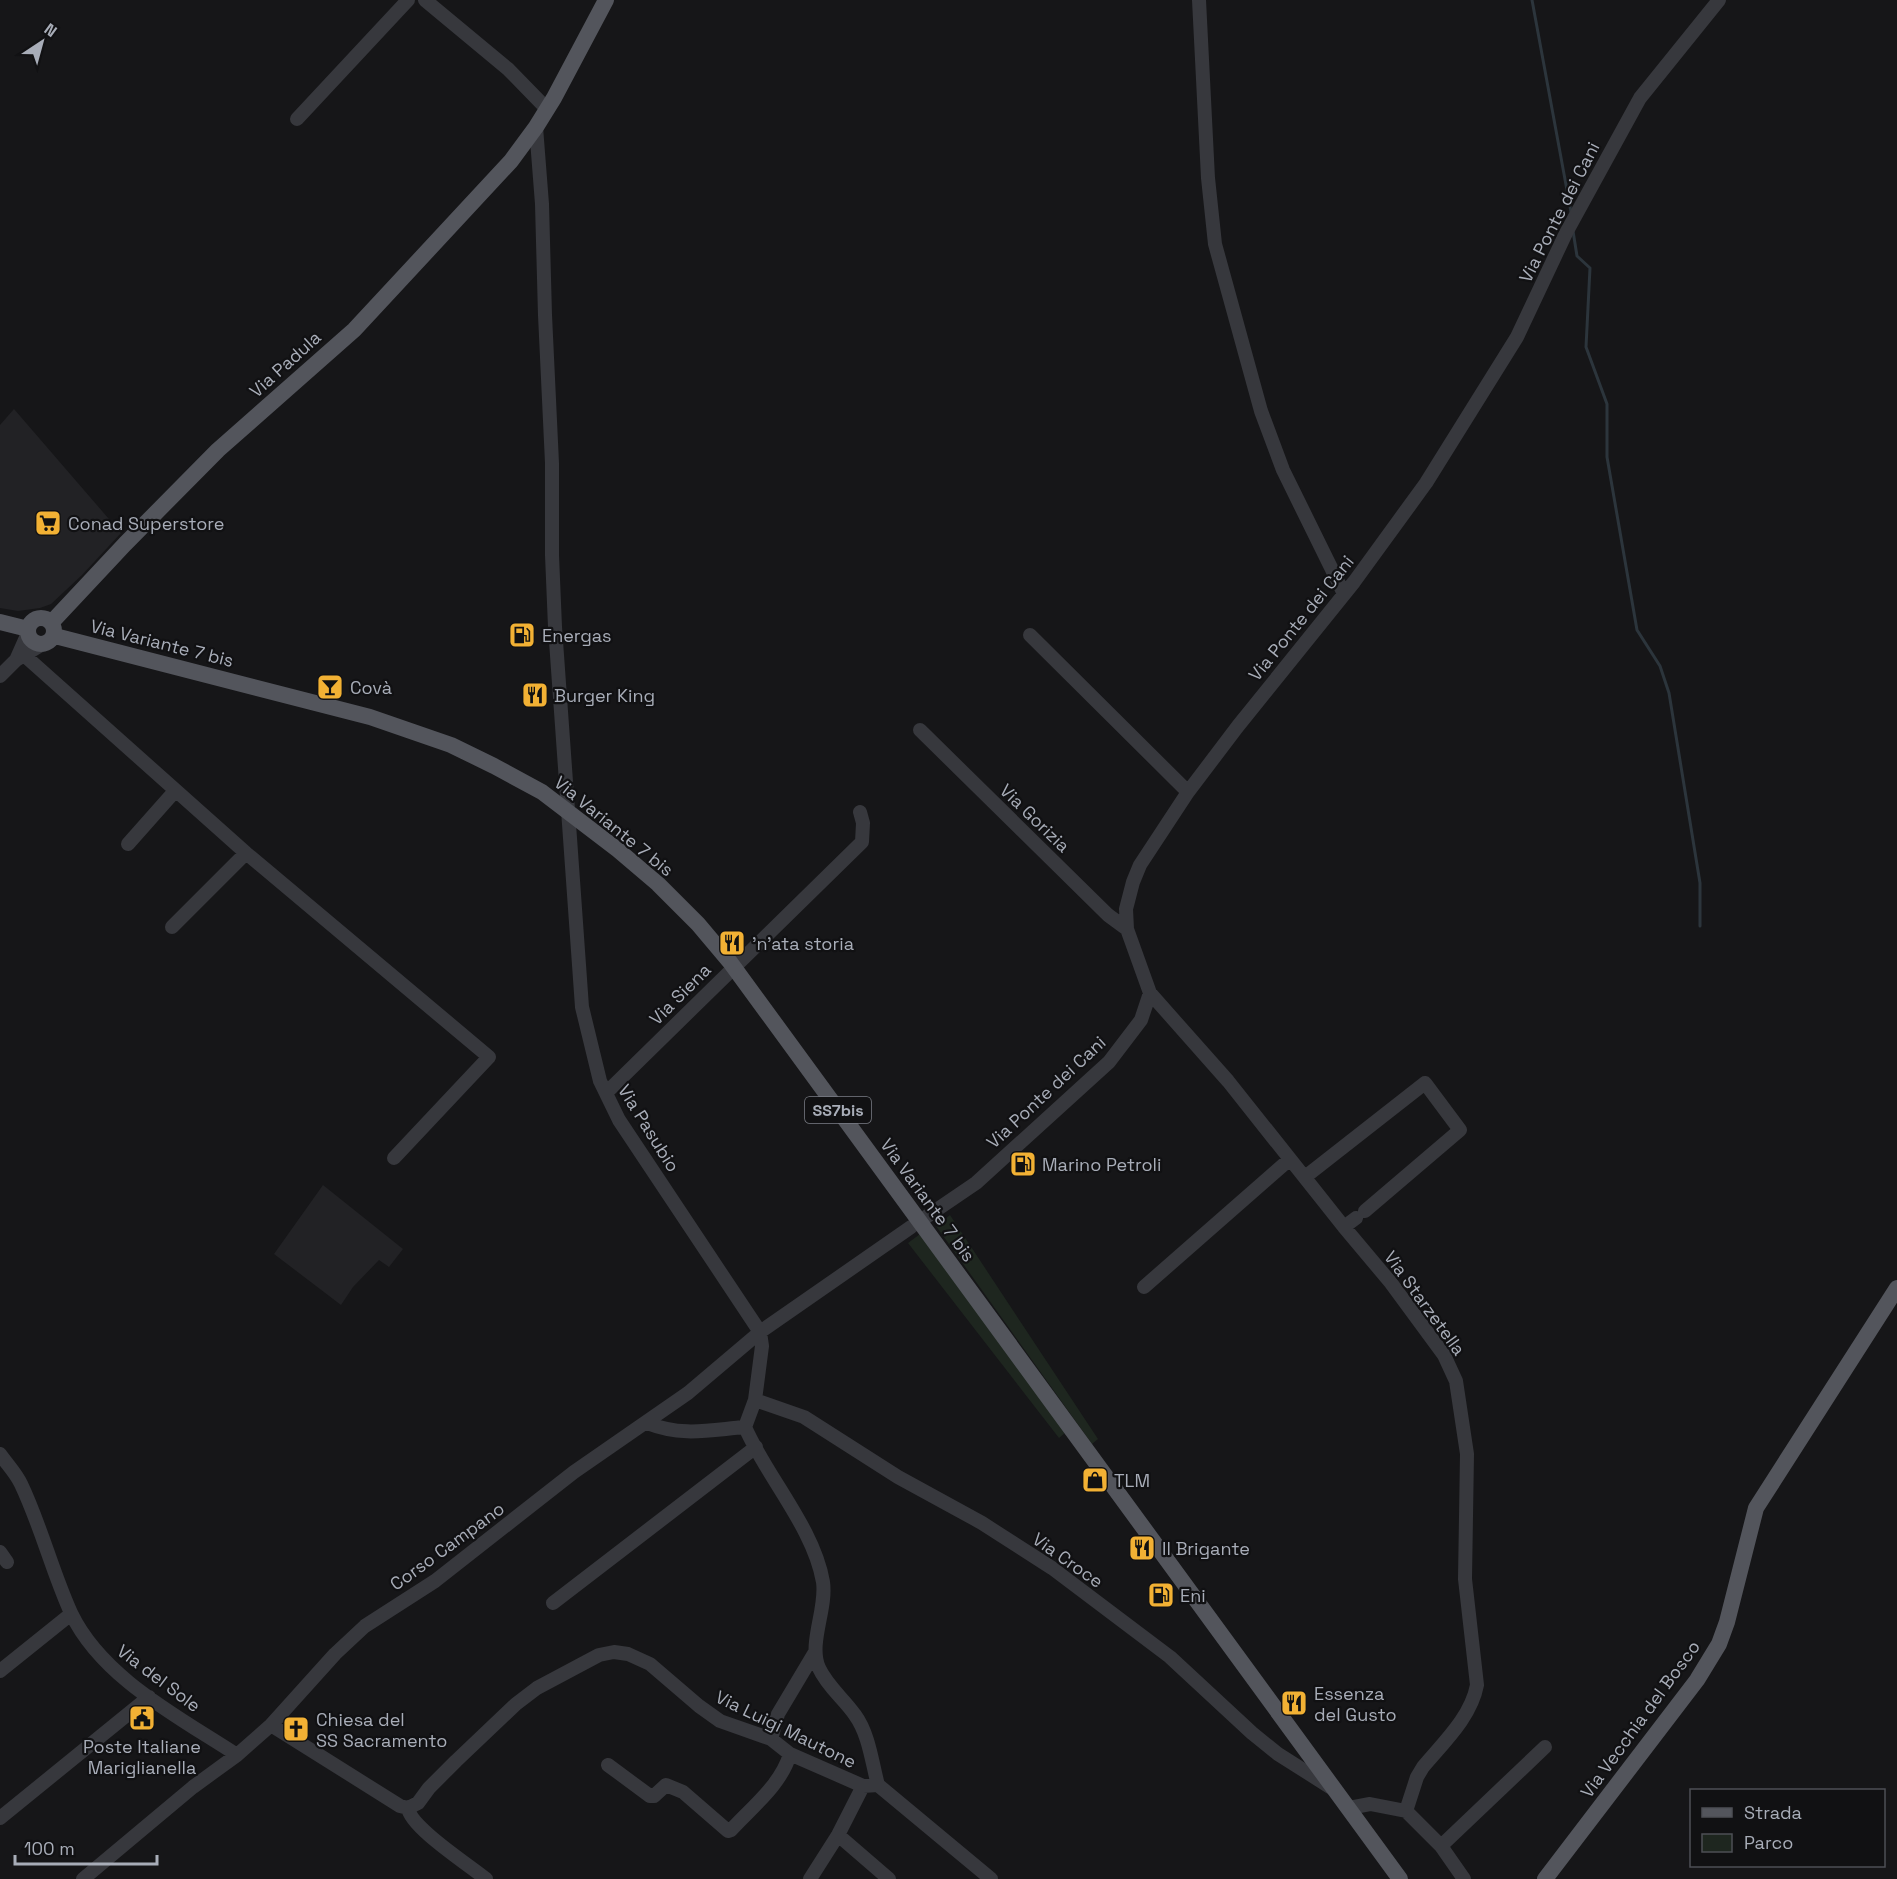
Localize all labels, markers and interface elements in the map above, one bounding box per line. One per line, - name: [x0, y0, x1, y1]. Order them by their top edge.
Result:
- north arrow: [12, 12, 72, 72]
- text: N: [40, 19, 61, 42]
- street label: Via Ponte dei Cani: [1514, 138, 1604, 286]
- street label: Via Padula: [244, 326, 326, 402]
- supermarket icon: Conad Superstore: [33, 508, 63, 538]
- place label: Conad Superstore: [68, 512, 224, 535]
- street label: Via Ponte dei Cani: [1243, 551, 1359, 685]
- street label: Via Variante 7 bis: [88, 614, 236, 672]
- fuel station icon: Energas: [507, 620, 537, 650]
- place label: Energas: [542, 624, 612, 647]
- bar icon: Covà: [315, 672, 345, 702]
- place label: Covà: [350, 676, 392, 699]
- restaurant icon: Burger King: [520, 680, 550, 710]
- place label: Burger King: [554, 684, 655, 707]
- street label: Via Variante 7 bis: [550, 771, 678, 881]
- street label: Via Gorizia: [995, 779, 1075, 857]
- restaurant icon: 'n'ata storia: [717, 928, 747, 958]
- place label: 'n'ata storia: [752, 932, 854, 955]
- street label: Via Siena: [644, 958, 716, 1030]
- street label: Via Ponte dei Cani: [982, 1031, 1110, 1153]
- street label: Via Pasubio: [613, 1080, 685, 1176]
- road number: SS7bis: [805, 1097, 871, 1123]
- street label: Via Variante 7 bis: [876, 1134, 980, 1266]
- fuel station icon: Marino Petroli: [1008, 1149, 1038, 1179]
- place label: Marino Petroli: [1042, 1153, 1161, 1176]
- street label: Via Starzetella: [1379, 1246, 1471, 1360]
- shop icon: TLM: [1080, 1465, 1110, 1495]
- place label: TLM: [1114, 1469, 1150, 1492]
- street label: Corso Campano: [385, 1497, 509, 1595]
- street label: Via Croce: [1028, 1527, 1108, 1593]
- restaurant icon: Il Brigante: [1127, 1533, 1157, 1563]
- place label: Il Brigante: [1162, 1537, 1250, 1560]
- fuel station icon: Eni: [1146, 1580, 1176, 1610]
- place label: Eni: [1180, 1584, 1206, 1607]
- street label: Via Vecchia del Bosco: [1575, 1636, 1705, 1802]
- street label: Via del Sole: [113, 1639, 205, 1717]
- place label: Essenza del Gusto: [1314, 1682, 1397, 1726]
- street label: Via Luigi Mautone: [712, 1685, 860, 1773]
- restaurant icon: Essenza del Gusto: [1279, 1688, 1309, 1718]
- public building icon: Poste Italiane Mariglianella: [127, 1703, 157, 1733]
- place label: Chiesa del SS Sacramento: [316, 1708, 447, 1752]
- church icon: Chiesa del SS Sacramento: [281, 1714, 311, 1744]
- place label: Poste Italiane Mariglianella: [83, 1735, 201, 1779]
- legend: [1690, 1789, 1885, 1867]
- text: Strada: [1744, 1801, 1802, 1824]
- scale bar: [15, 1828, 158, 1866]
- text: Parco: [1744, 1831, 1793, 1854]
- text: 100 m: [24, 1837, 75, 1860]

